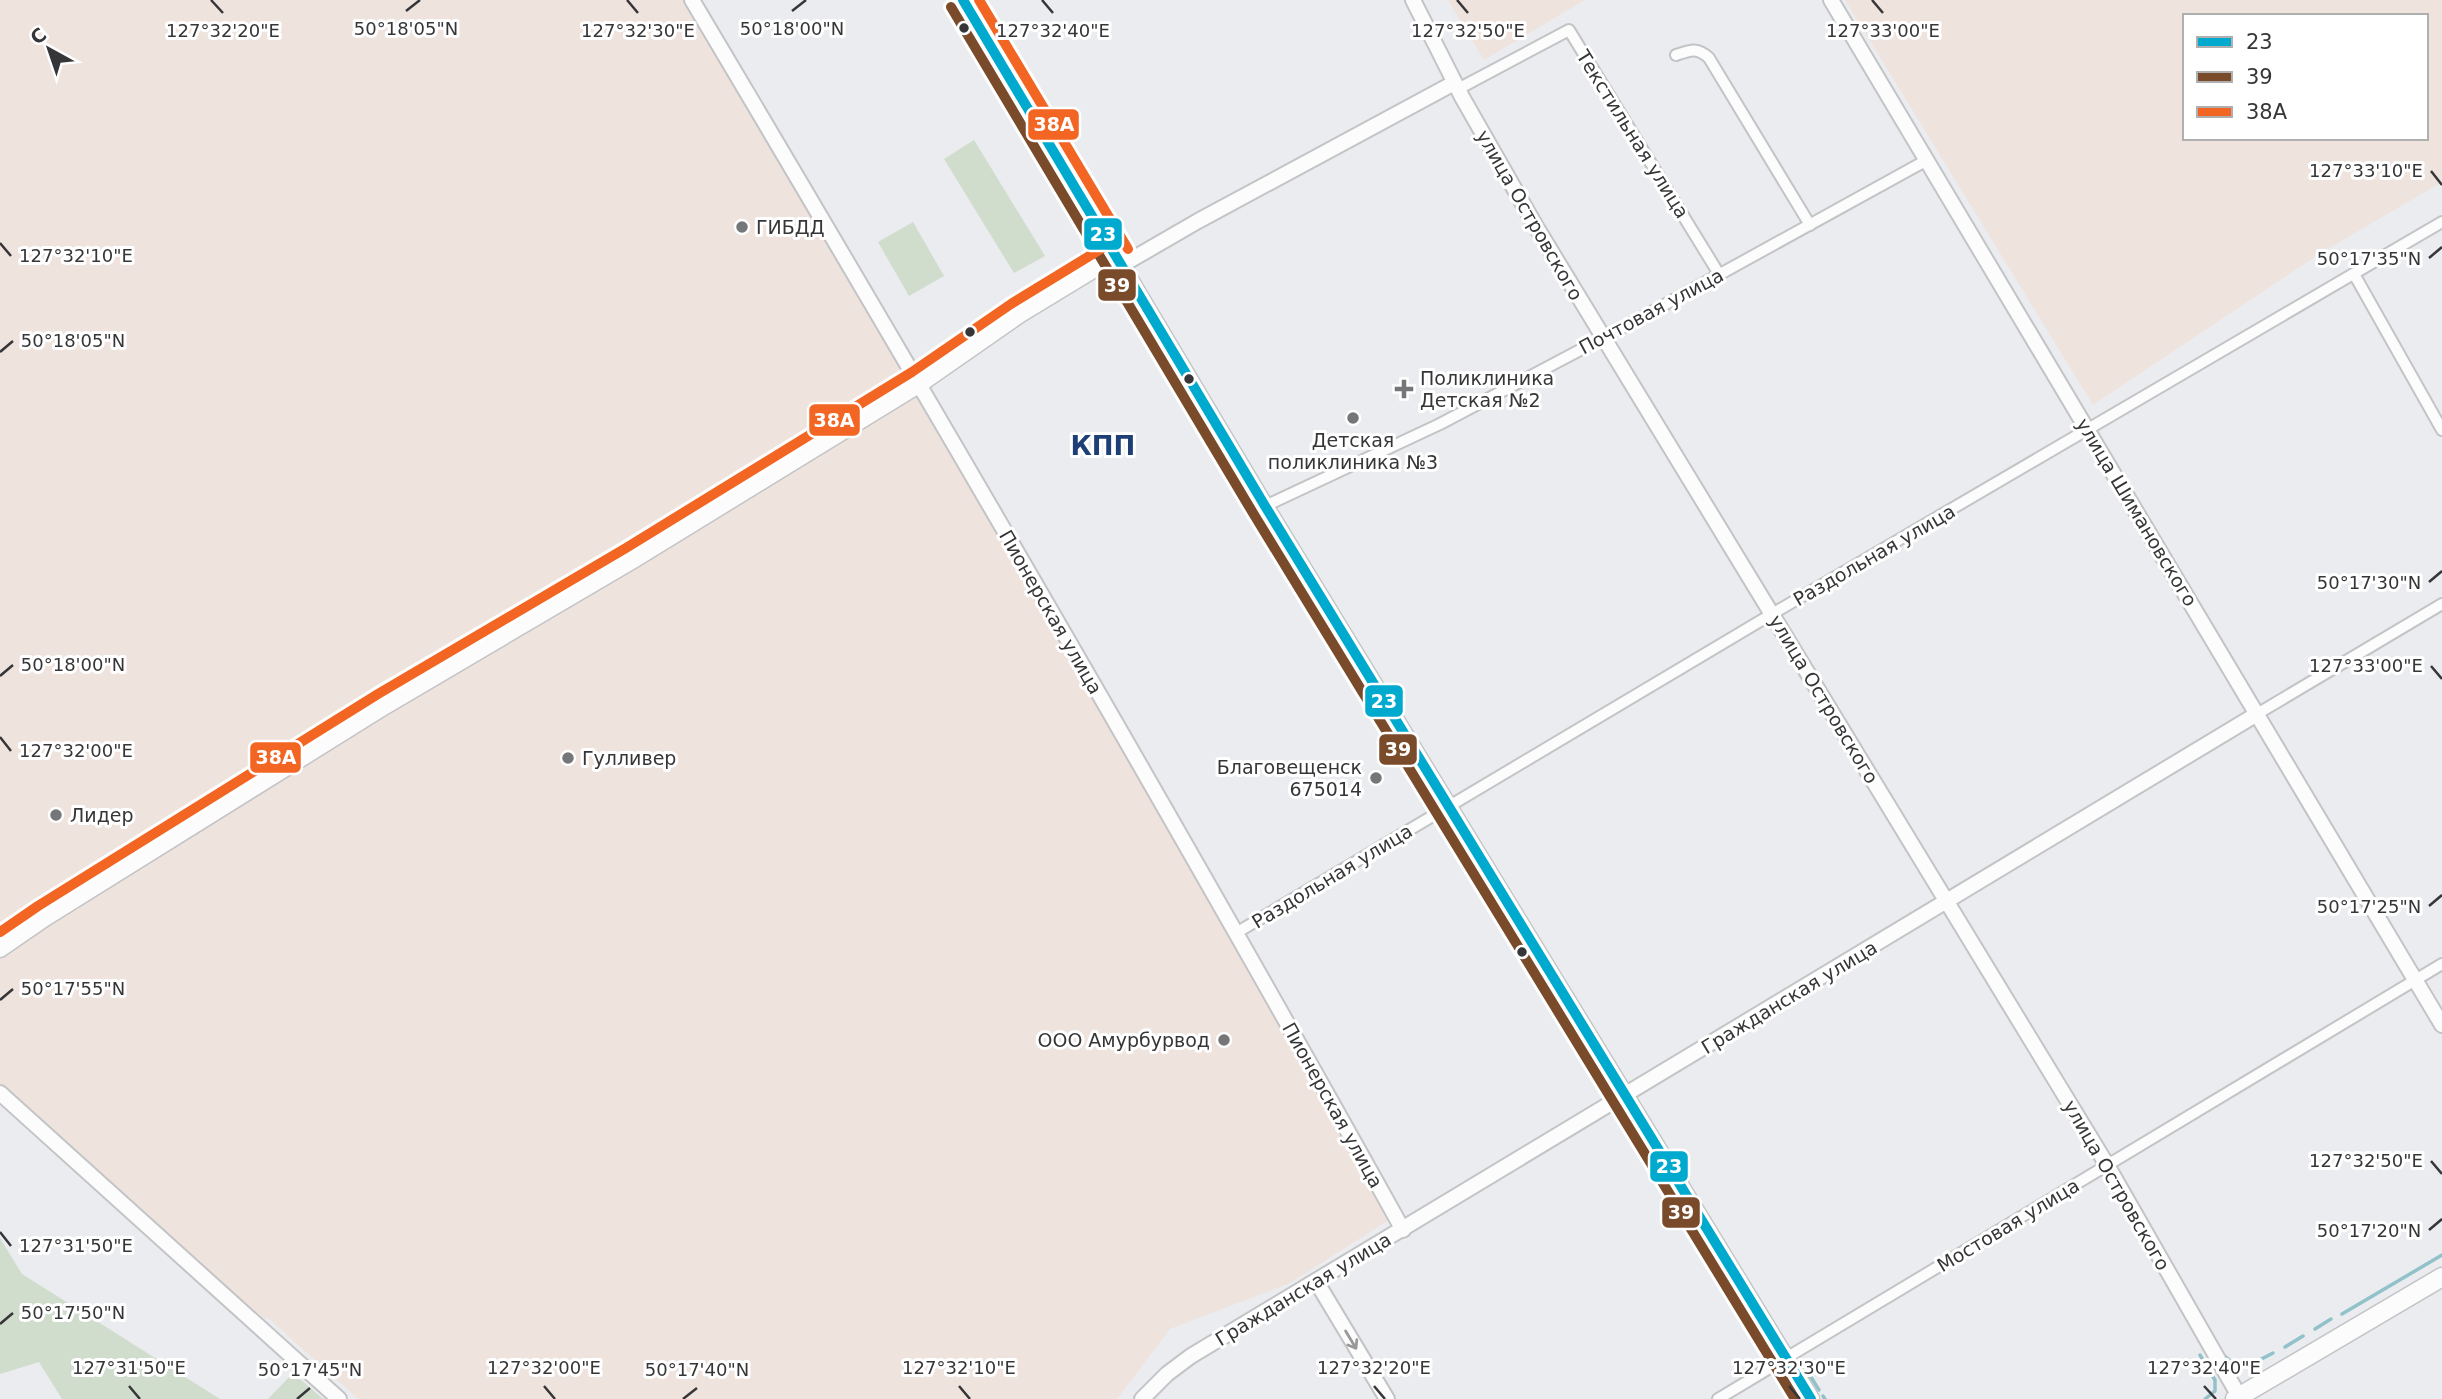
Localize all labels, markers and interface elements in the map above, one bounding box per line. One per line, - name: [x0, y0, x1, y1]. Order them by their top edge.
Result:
- north arrow: [14, 14, 84, 84]
- legend: [2183, 14, 2428, 140]
- text: 50°18'05"N: [354, 18, 458, 39]
- text: 50°18'00"N: [740, 18, 844, 39]
- text: 127°32'20"E: [166, 20, 280, 41]
- text: 127°32'30"E: [581, 20, 695, 41]
- text: 127°32'40"E: [996, 20, 1110, 41]
- text: 127°32'50"E: [1411, 20, 1525, 41]
- text: 127°33'00"E: [1826, 20, 1940, 41]
- unlabelled marker: [957, 21, 971, 35]
- text: С: [26, 23, 50, 49]
- text: 23: [2246, 30, 2273, 54]
- street label: Текстильная улица: [1572, 45, 1694, 222]
- text: 39: [2246, 65, 2273, 89]
- text: 38А: [2246, 100, 2288, 124]
- line badge: 38А: [1027, 108, 1080, 141]
- text: 38А: [1033, 113, 1075, 135]
- street label: улица Островского: [1472, 126, 1588, 304]
- text: 127°33'10"E: [2309, 160, 2423, 181]
- place label: ГИБДД: [756, 216, 825, 238]
- line badge: 23: [1083, 217, 1123, 251]
- marker: ГИБДД: [734, 219, 750, 235]
- text: 23: [1090, 223, 1116, 245]
- text: 127°32'10"E: [19, 245, 133, 266]
- text: 50°17'35"N: [2317, 248, 2421, 269]
- street label: Почтовая улица: [1575, 264, 1727, 358]
- line badge: 39: [1097, 268, 1137, 302]
- text: 39: [1104, 274, 1130, 296]
- unlabelled marker: [963, 325, 977, 339]
- text: 50°18'05"N: [21, 330, 125, 351]
- place label: Поликлиника Детская №2: [1420, 367, 1554, 411]
- unlabelled marker: [1182, 372, 1196, 386]
- marker: Поликлиника Детская №2: [1394, 379, 1414, 399]
- line badge: 38А: [808, 403, 861, 437]
- text: 38А: [813, 409, 855, 431]
- marker: Детская поликлиника №3: [1345, 410, 1361, 426]
- street label: улица Шимановского: [2072, 414, 2202, 610]
- place label: Детская поликлиника №3: [1268, 429, 1438, 473]
- district label: КПП: [1071, 431, 1135, 461]
- street label: Раздольная улица: [1789, 500, 1959, 610]
- street label: Пионерская улица: [995, 526, 1107, 698]
- text: 50°17'30"N: [2317, 572, 2421, 593]
- street label: улица Островского: [1765, 611, 1883, 787]
- text: 50°18'00"N: [21, 654, 125, 675]
- text: 127°33'00"E: [2309, 655, 2423, 676]
- line badge: 23: [1364, 684, 1404, 718]
- text: 23: [1371, 690, 1397, 712]
- line badge: 39: [1378, 733, 1418, 766]
- text: 39: [1385, 738, 1411, 760]
- text: 127°32'00"E: [19, 740, 133, 761]
- line badge: 38А: [249, 741, 302, 774]
- text: 38А: [255, 746, 297, 768]
- place label: Гулливер: [582, 747, 676, 769]
- marker: Гулливер: [560, 750, 576, 766]
- place label: Благовещенск 675014: [1217, 756, 1362, 800]
- marker: Благовещенск 675014: [1368, 770, 1384, 786]
- place label: Лидер: [70, 804, 134, 826]
- marker: Лидер: [48, 807, 64, 823]
- street label: Раздольная улица: [1248, 819, 1416, 933]
- text: 50°17'25"N: [2317, 896, 2421, 917]
- street label: Гражданская улица: [1697, 936, 1881, 1058]
- unlabelled marker: [1515, 945, 1529, 959]
- text: 50°17'55"N: [21, 978, 125, 999]
- street label: Пионерская улица: [1278, 1018, 1388, 1192]
- place label: ООО Амурбурвод: [1037, 1029, 1210, 1051]
- marker: ООО Амурбурвод: [1216, 1032, 1232, 1048]
- street label: улица Островского: [2059, 1096, 2175, 1274]
- line badge: 23: [1649, 1150, 1689, 1183]
- text: 127°32'50"E: [2309, 1150, 2423, 1171]
- text: 23: [1656, 1155, 1682, 1177]
- street label: Мостовая улица: [1933, 1174, 2083, 1276]
- line badge: 39: [1661, 1196, 1701, 1229]
- text: 39: [1668, 1201, 1694, 1223]
- text: 50°17'20"N: [2317, 1220, 2421, 1241]
- street label: Гражданская улица: [1211, 1228, 1395, 1350]
- text: 127°31'50"E: [19, 1235, 133, 1256]
- text: 50°17'50"N: [21, 1302, 125, 1323]
- one-way arrow: [1345, 1329, 1359, 1349]
- text: 127°31'50"E: [72, 1357, 186, 1378]
- text: 127°32'00"E: [487, 1357, 601, 1378]
- text: 127°32'10"E: [902, 1357, 1016, 1378]
- text: 127°32'20"E: [1317, 1357, 1431, 1378]
- text: 127°32'30"E: [1732, 1357, 1846, 1378]
- text: 127°32'40"E: [2147, 1357, 2261, 1378]
- text: 50°17'45"N: [258, 1359, 362, 1380]
- text: 50°17'40"N: [645, 1359, 749, 1380]

